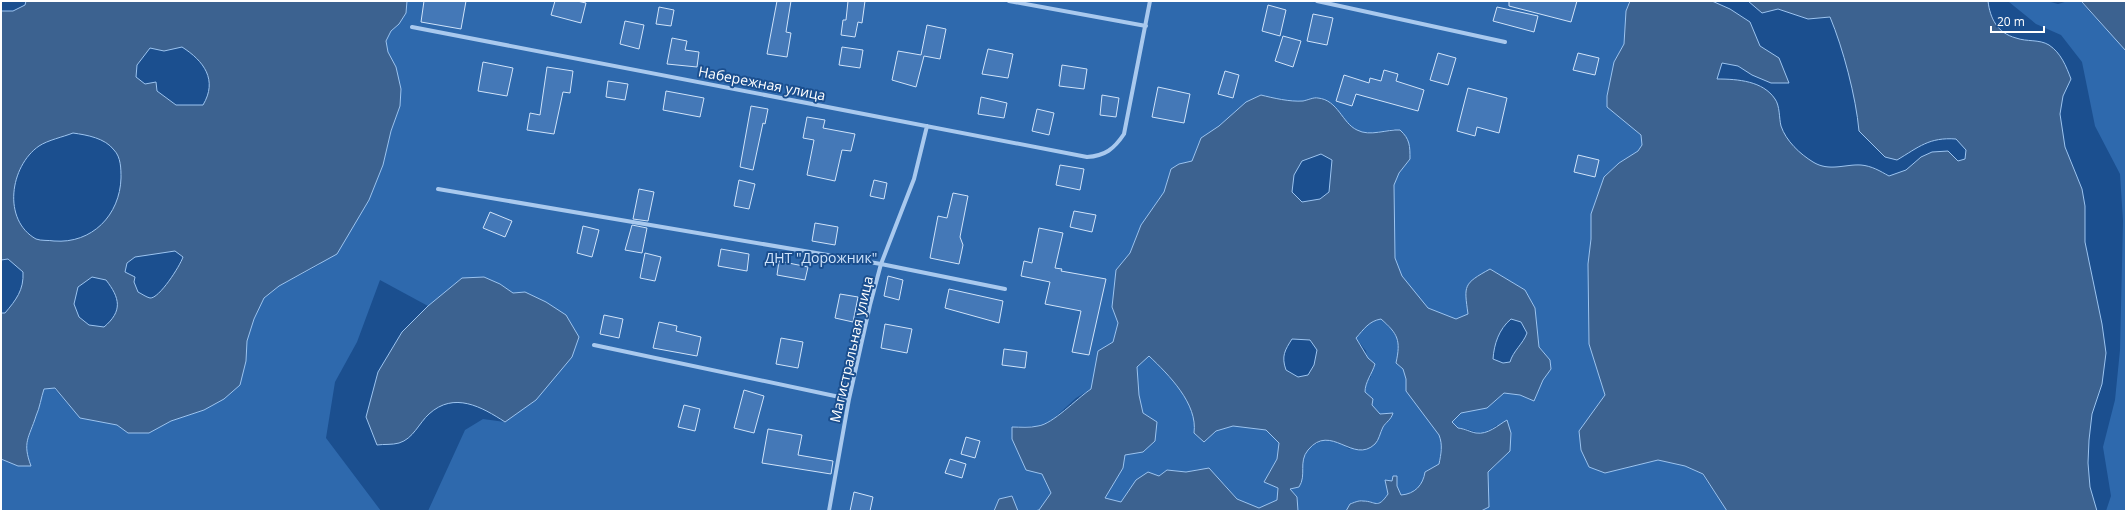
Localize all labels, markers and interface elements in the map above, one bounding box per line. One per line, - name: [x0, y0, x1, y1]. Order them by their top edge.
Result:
- scale bar: [1991, 8, 2044, 34]
- text: 20 m: [1997, 13, 2025, 30]
- street label: Набережная улица: [697, 61, 827, 105]
- park label: ДНТ "Дорожник": [765, 248, 877, 267]
- street label: Магистральная улица: [825, 274, 877, 424]

